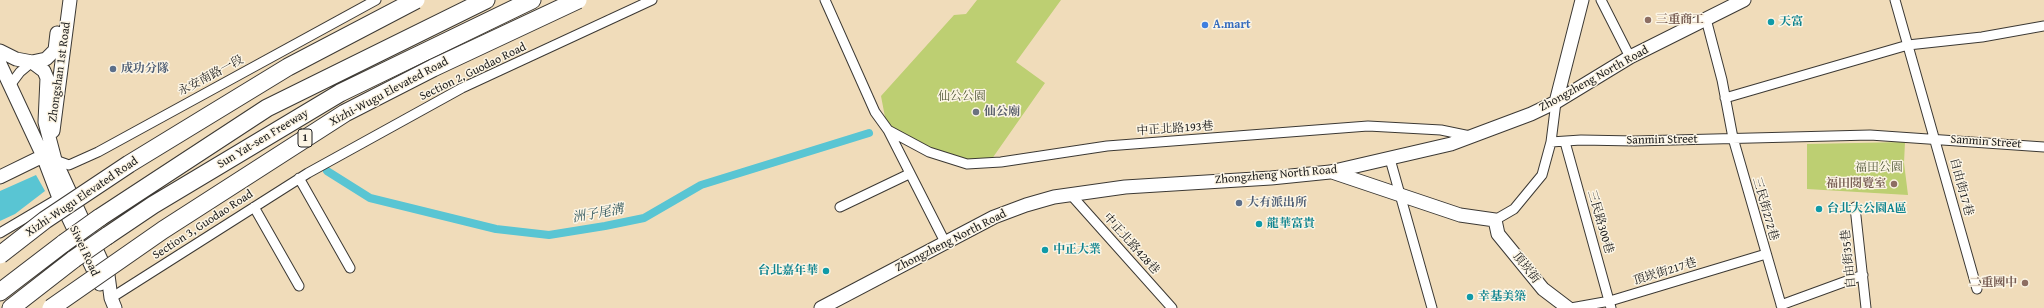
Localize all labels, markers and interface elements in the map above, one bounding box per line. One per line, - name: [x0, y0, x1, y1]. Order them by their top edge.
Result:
- place label: 三重商工: [1656, 13, 1704, 27]
- marker: 三重商工: [1643, 15, 1653, 25]
- place label: 天富: [1779, 15, 1803, 29]
- marker: 天富: [1766, 17, 1776, 27]
- place label: A.mart: [1213, 18, 1251, 32]
- marker: A.mart: [1200, 20, 1210, 30]
- street label: Zhongshan 1st Road: [46, 21, 74, 123]
- street label: Section 2, Guodao Road: [417, 40, 529, 104]
- street label: Zhongzheng North Road: [1537, 43, 1651, 115]
- street label: 永安南路一段: [176, 53, 246, 99]
- street label: Xizhi-Wugu Elevated Road: [327, 55, 451, 129]
- place label: 成功分隊: [121, 62, 169, 76]
- marker: 成功分隊: [108, 64, 118, 74]
- park label: 仙公公園: [938, 90, 986, 104]
- place label: 仙公廟: [984, 105, 1020, 119]
- street label: Sun Yat-sen Freeway: [215, 106, 311, 172]
- marker: 仙公廟: [971, 107, 981, 117]
- street label: 中正北路193巷: [1136, 119, 1214, 139]
- road number: 1: [298, 129, 312, 147]
- street label: Sanmin Street: [1626, 132, 1698, 148]
- street label: Sanmin Street: [1950, 132, 2022, 152]
- street label: Xizhi-Wugu Elevated Road: [23, 154, 141, 240]
- street label: 自由街17巷: [1946, 156, 1976, 218]
- park label: 福田公園: [1855, 161, 1903, 175]
- street label: Zhongzheng North Road: [1214, 162, 1338, 188]
- street label: 三民街272巷: [1749, 176, 1781, 242]
- place label: 福田閱覽室: [1826, 177, 1886, 191]
- marker: 福田閱覽室: [1889, 179, 1899, 189]
- street label: Section 3, Guodao Road: [150, 187, 256, 263]
- street label: 三民路300巷: [1584, 189, 1616, 255]
- place label: 大有派出所: [1247, 196, 1307, 210]
- marker: 大有派出所: [1234, 198, 1244, 208]
- water label: 洲子尾溝: [571, 202, 625, 226]
- place label: 台北大公園A區: [1827, 202, 1907, 216]
- marker: 台北大公園A區: [1814, 204, 1824, 214]
- street label: Zhongzheng North Road: [893, 207, 1009, 275]
- street label: 中正北路428巷: [1100, 210, 1162, 278]
- place label: 龍華富貴: [1267, 217, 1315, 231]
- marker: 龍華富貴: [1254, 219, 1264, 229]
- street label: Siwei Road: [66, 223, 102, 279]
- street label: 自由街35巷: [1839, 229, 1859, 289]
- place label: 中正大業: [1053, 243, 1101, 257]
- marker: 中正大業: [1040, 245, 1050, 255]
- street label: 頂崁街: [1509, 249, 1543, 287]
- street label: 頂崁街217巷: [1632, 256, 1698, 288]
- place label: 台北嘉年華: [758, 264, 818, 278]
- marker: 台北嘉年華: [821, 266, 831, 276]
- place label: 二重國中: [1969, 276, 2017, 290]
- marker: 二重國中: [2020, 278, 2030, 288]
- place label: 幸基美築: [1478, 290, 1526, 304]
- marker: 幸基美築: [1465, 292, 1475, 302]

